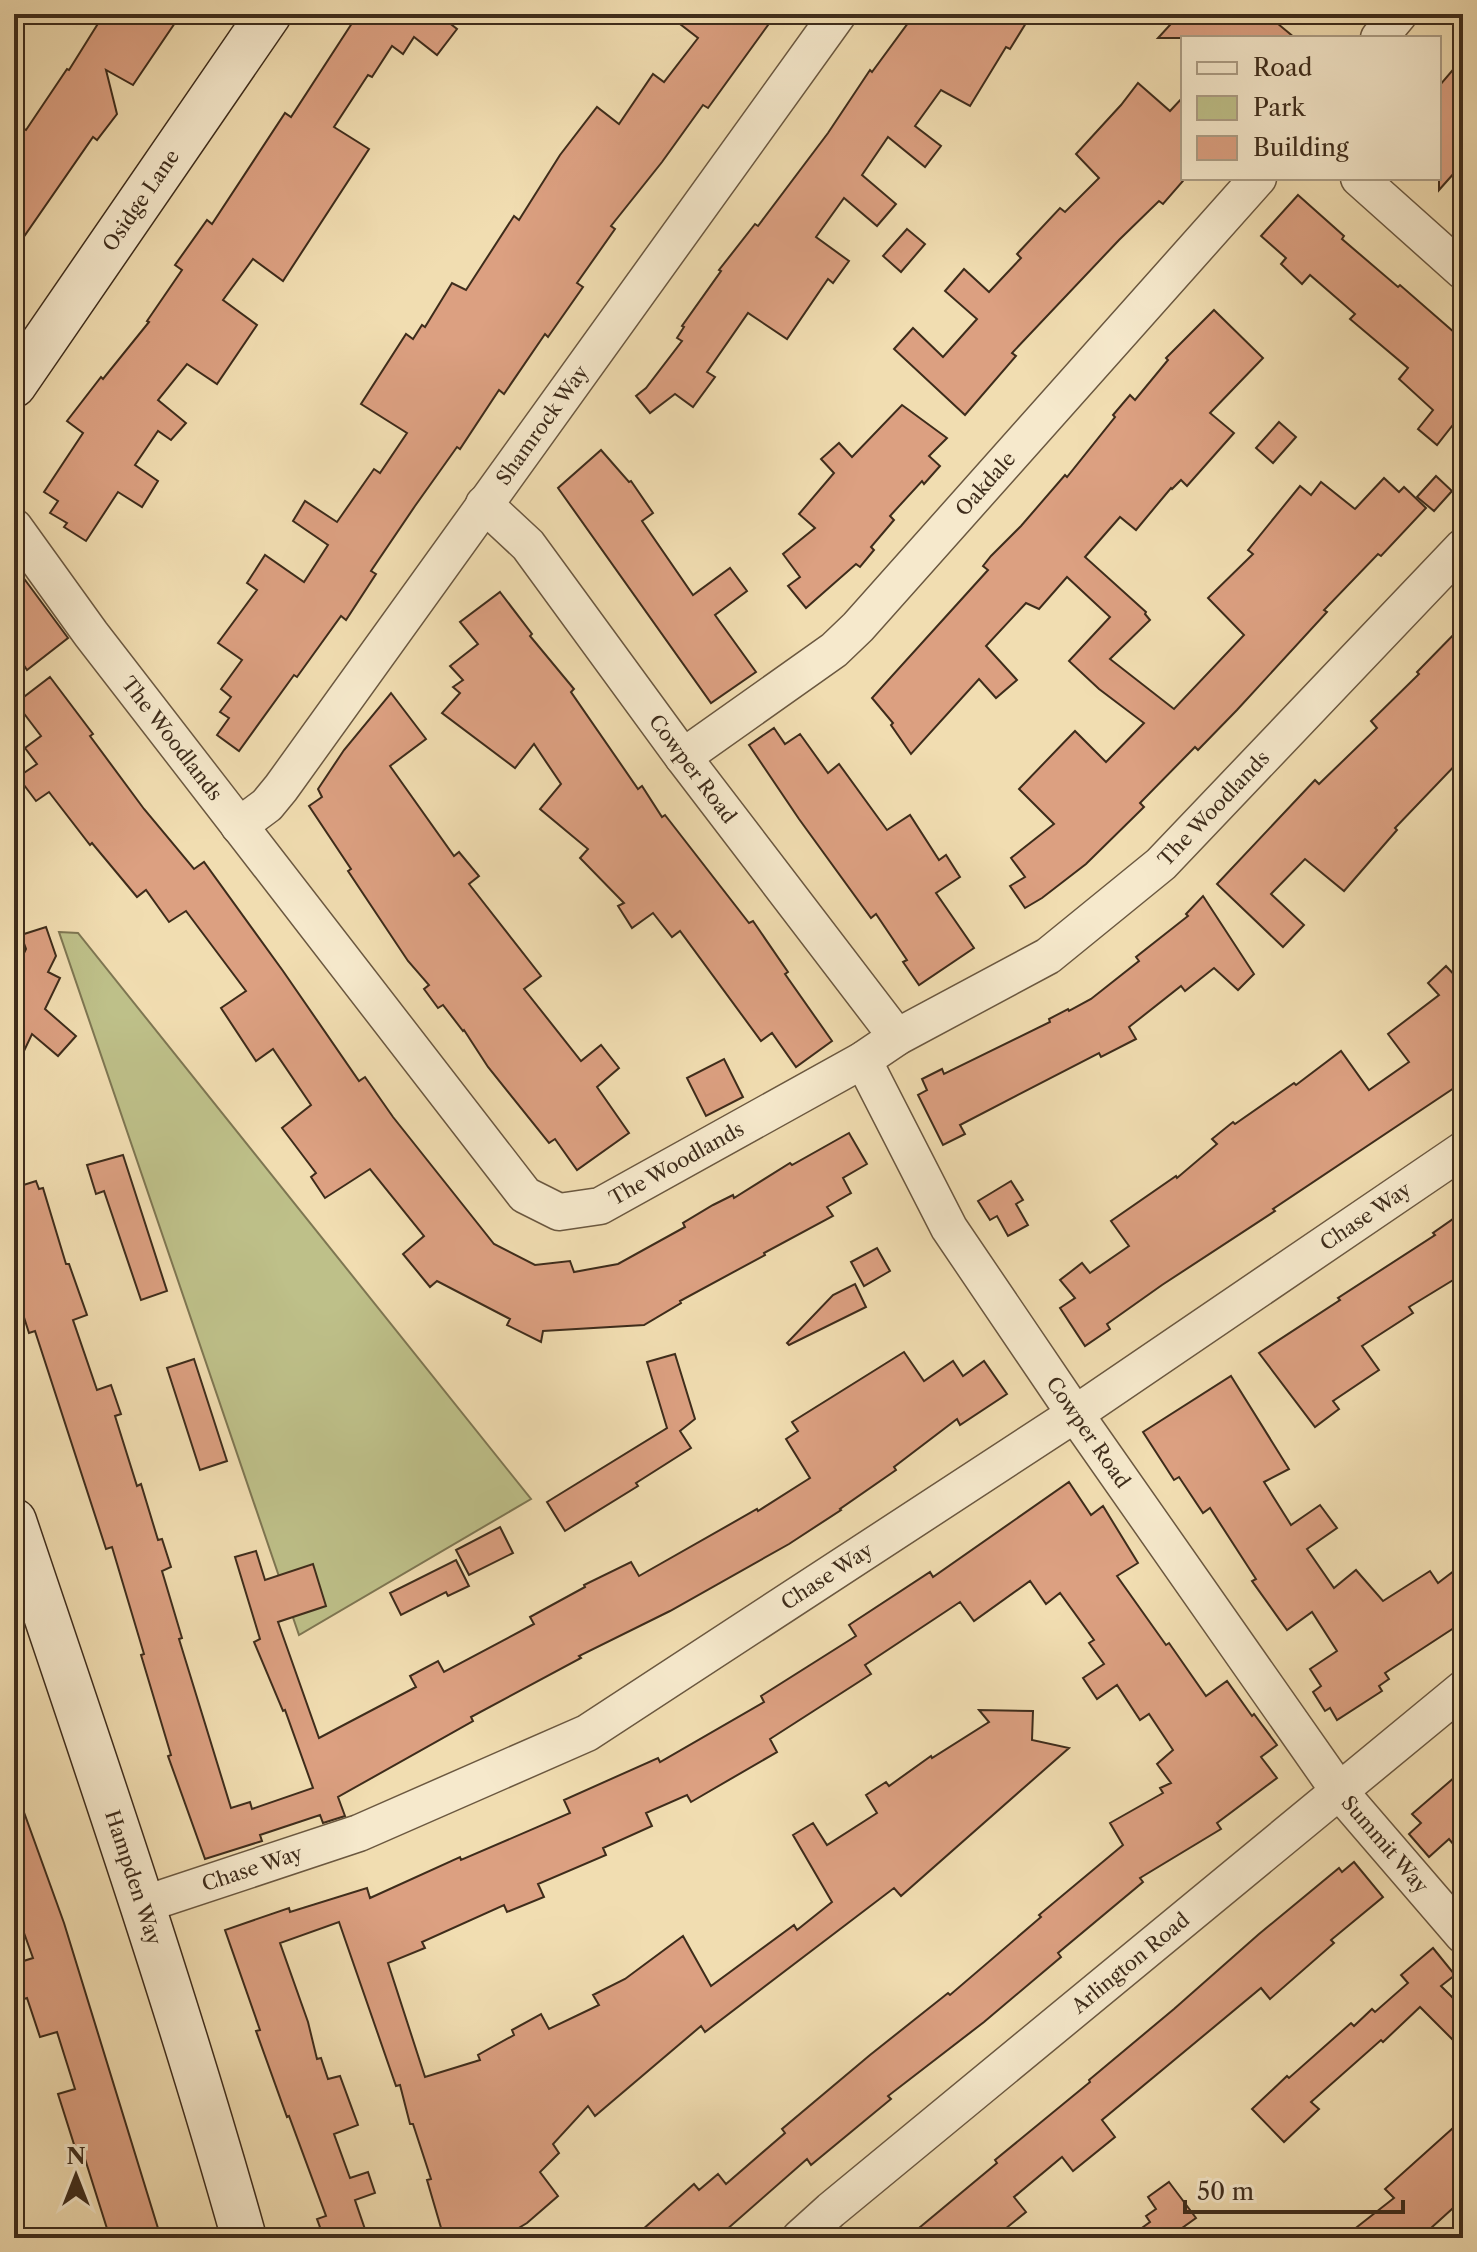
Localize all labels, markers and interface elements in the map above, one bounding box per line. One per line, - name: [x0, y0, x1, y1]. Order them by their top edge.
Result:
- legend: [1181, 36, 1441, 180]
- text: Road: [1253, 53, 1313, 82]
- text: Park: [1253, 93, 1306, 122]
- text: Building: [1253, 133, 1349, 162]
- street label: Osidge Lane: [98, 145, 184, 256]
- street label: Shamrock Way: [491, 360, 594, 490]
- street label: Oakdale: [951, 447, 1020, 521]
- street label: The Woodlands: [116, 672, 227, 805]
- street label: Cowper Road: [644, 710, 741, 828]
- street label: The Woodlands: [1153, 746, 1274, 871]
- street label: The Woodlands: [605, 1117, 748, 1211]
- street label: Chase Way: [1316, 1177, 1416, 1256]
- street label: Cowper Road: [1041, 1372, 1135, 1493]
- street label: Chase Way: [776, 1537, 878, 1615]
- street label: Summit Way: [1336, 1791, 1434, 1899]
- street label: Hampden Way: [100, 1807, 167, 1949]
- street label: Chase Way: [199, 1840, 306, 1896]
- street label: Arlington Road: [1066, 1908, 1194, 2019]
- north arrow: [36, 2136, 116, 2216]
- text: N: [66, 2143, 86, 2170]
- scale bar: [1185, 2164, 1403, 2214]
- text: 50 m: [1197, 2177, 1254, 2206]

